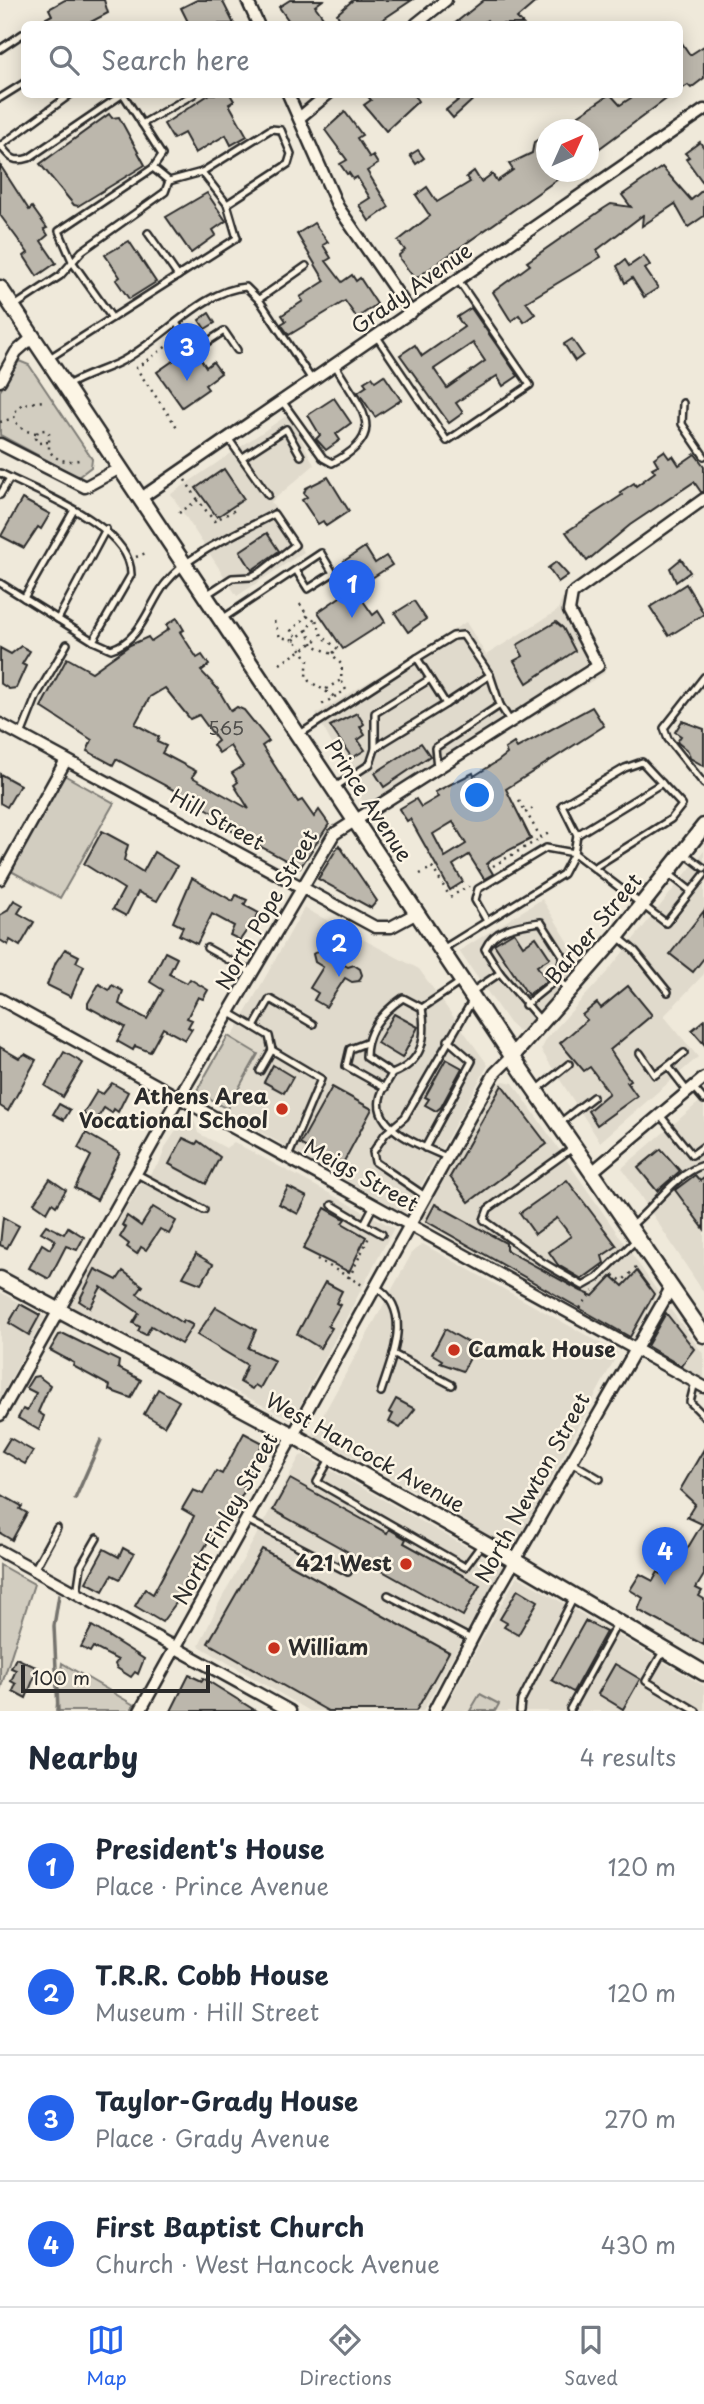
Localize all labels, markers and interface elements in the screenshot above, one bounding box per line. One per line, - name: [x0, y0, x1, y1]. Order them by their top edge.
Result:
- search box: [21, 21, 683, 98]
- text: Search here: [101, 40, 250, 79]
- icon: search: [45, 41, 83, 79]
- north arrow: [536, 119, 599, 182]
- street label: Grady Avenue: [344, 234, 478, 341]
- pin: 3: [164, 323, 210, 381]
- pin: 1: [329, 560, 375, 618]
- house number: 565: [208, 714, 244, 741]
- street label: Prince Avenue: [318, 732, 421, 868]
- your location: [460, 778, 494, 812]
- street label: Hill Street: [165, 779, 271, 857]
- street label: North Pope Street: [206, 823, 324, 995]
- street label: Barber Street: [536, 865, 649, 990]
- pin: 2: [316, 919, 362, 977]
- place label: Athens Area Vocational School: [79, 1079, 268, 1135]
- marker: Athens Area Vocational School: [274, 1101, 290, 1117]
- street label: Meigs Street: [299, 1130, 425, 1219]
- place label: Camak House: [468, 1332, 616, 1364]
- marker: Camak House: [446, 1342, 462, 1358]
- street label: West Hancock Avenue: [260, 1383, 471, 1519]
- street label: North Newton Street: [466, 1386, 597, 1588]
- street label: North Finley Street: [164, 1426, 285, 1610]
- pin: 4: [642, 1527, 688, 1585]
- place label: 421 West: [296, 1546, 392, 1578]
- marker: 421 West: [398, 1556, 414, 1572]
- place label: William: [288, 1630, 368, 1662]
- marker: William: [266, 1640, 282, 1656]
- scale bar: [21, 1662, 210, 1694]
- text: 100 m: [32, 1663, 90, 1691]
- text: Nearby: [28, 1734, 138, 1779]
- text: 4 results: [580, 1739, 676, 1774]
- text: President's House: [95, 1829, 324, 1868]
- text: 1: [46, 1849, 57, 1884]
- text: 120 m: [608, 1849, 676, 1884]
- text: Place · Prince Avenue: [95, 1868, 329, 1903]
- text: T.R.R. Cobb House: [95, 1955, 329, 1994]
- text: 2: [43, 1975, 59, 2010]
- text: 120 m: [608, 1975, 676, 2010]
- text: Museum · Hill Street: [95, 1994, 319, 2029]
- text: Taylor-Grady House: [95, 2081, 358, 2120]
- text: 3: [43, 2101, 59, 2136]
- text: 270 m: [604, 2101, 676, 2136]
- text: Place · Grady Avenue: [95, 2120, 330, 2155]
- text: First Baptist Church: [95, 2207, 364, 2246]
- text: 4: [43, 2227, 59, 2262]
- text: 430 m: [601, 2227, 676, 2262]
- text: Church · West Hancock Avenue: [95, 2246, 440, 2281]
- tab: Map: [86, 2321, 127, 2391]
- tab: Directions: [299, 2321, 392, 2391]
- tab: Saved: [564, 2321, 618, 2391]

